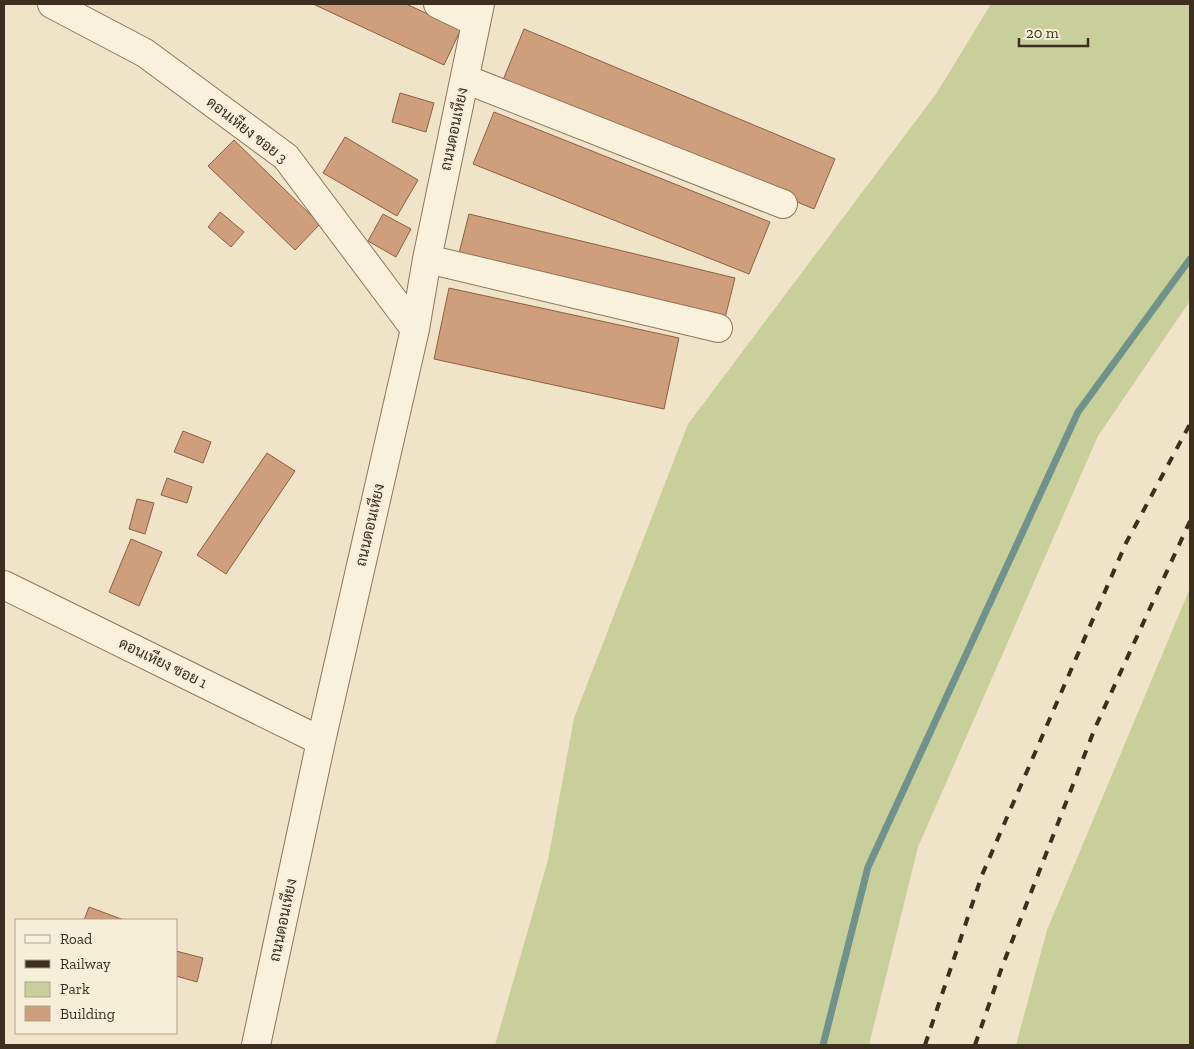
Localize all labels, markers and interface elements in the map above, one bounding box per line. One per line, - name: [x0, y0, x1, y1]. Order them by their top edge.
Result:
- scale bar: [1019, 15, 1088, 47]
- text: 20 m: [1026, 24, 1059, 42]
- street label: ถนนดอนเหียง: [435, 86, 472, 172]
- street label: ดอนเหียง ซอย 3: [203, 92, 292, 167]
- street label: ถนนดอนเหียง: [351, 482, 388, 568]
- street label: ดอนเหียง ซอย 1: [116, 633, 211, 692]
- street label: ถนนดอนเหียง: [264, 877, 301, 963]
- legend: [15, 919, 178, 1034]
- text: Road: [60, 930, 93, 948]
- text: Railway: [60, 955, 111, 973]
- text: Park: [60, 980, 90, 998]
- text: Building: [60, 1005, 115, 1023]

